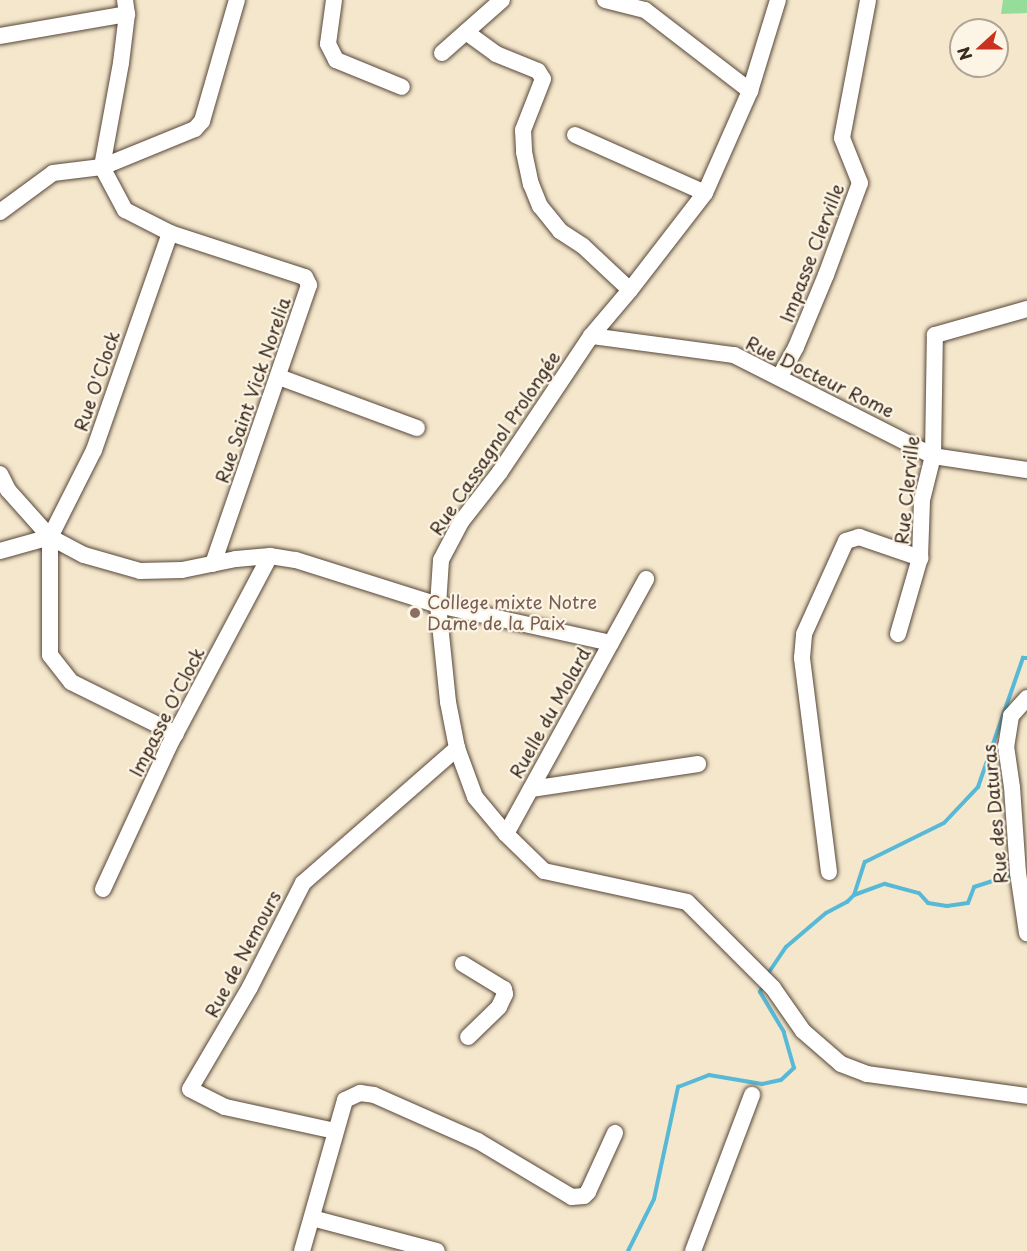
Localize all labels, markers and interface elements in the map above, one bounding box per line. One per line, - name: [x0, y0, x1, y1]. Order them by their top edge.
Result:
- north arrow: [949, 18, 1009, 78]
- text: N: [951, 44, 978, 64]
- street label: Impasse Clerville: [776, 181, 848, 325]
- street label: Rue Saint Vick Norelia: [211, 294, 295, 486]
- street label: Rue O'Clock: [70, 327, 124, 435]
- street label: Rue Docteur Rome: [742, 332, 898, 422]
- street label: Rue Cassagnol Prolongée: [425, 347, 565, 539]
- street label: Rue Clerville: [891, 434, 923, 546]
- place label: College mixte Notre Dame de la Paix: [427, 592, 598, 634]
- marker: College mixte Notre Dame de la Paix: [408, 606, 422, 620]
- street label: Impasse O'Clock: [125, 644, 209, 780]
- street label: Ruelle du Molard: [505, 644, 595, 782]
- street label: Rue des Daturas: [978, 742, 1012, 886]
- street label: Rue de Nemours: [200, 886, 286, 1022]

